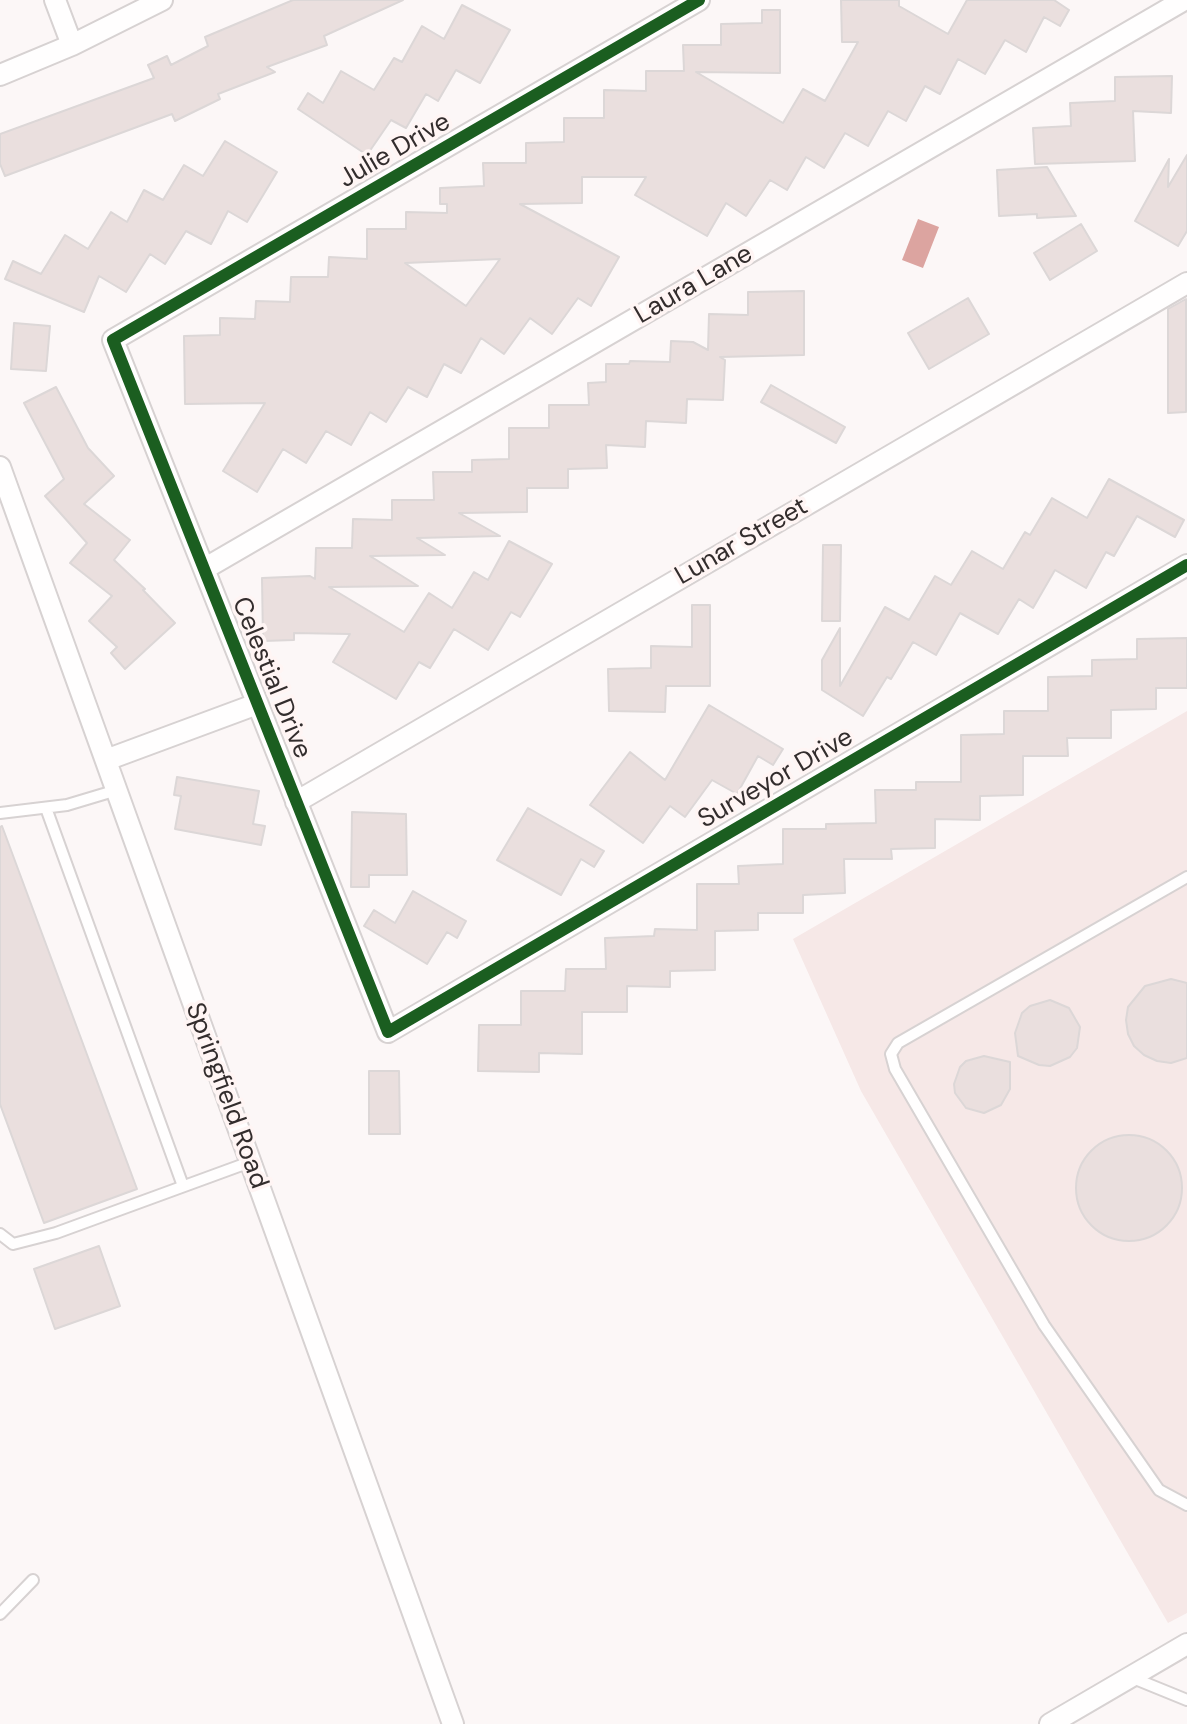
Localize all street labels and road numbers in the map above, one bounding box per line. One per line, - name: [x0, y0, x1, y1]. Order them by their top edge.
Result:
- street label: Julie Drive: [334, 107, 456, 195]
- street label: Laura Lane: [629, 239, 759, 331]
- street label: Lunar Street: [670, 492, 814, 592]
- street label: Celestial Drive: [224, 593, 318, 763]
- street label: Surveyor Drive: [693, 722, 859, 836]
- street label: Springfield Road: [178, 999, 274, 1193]

